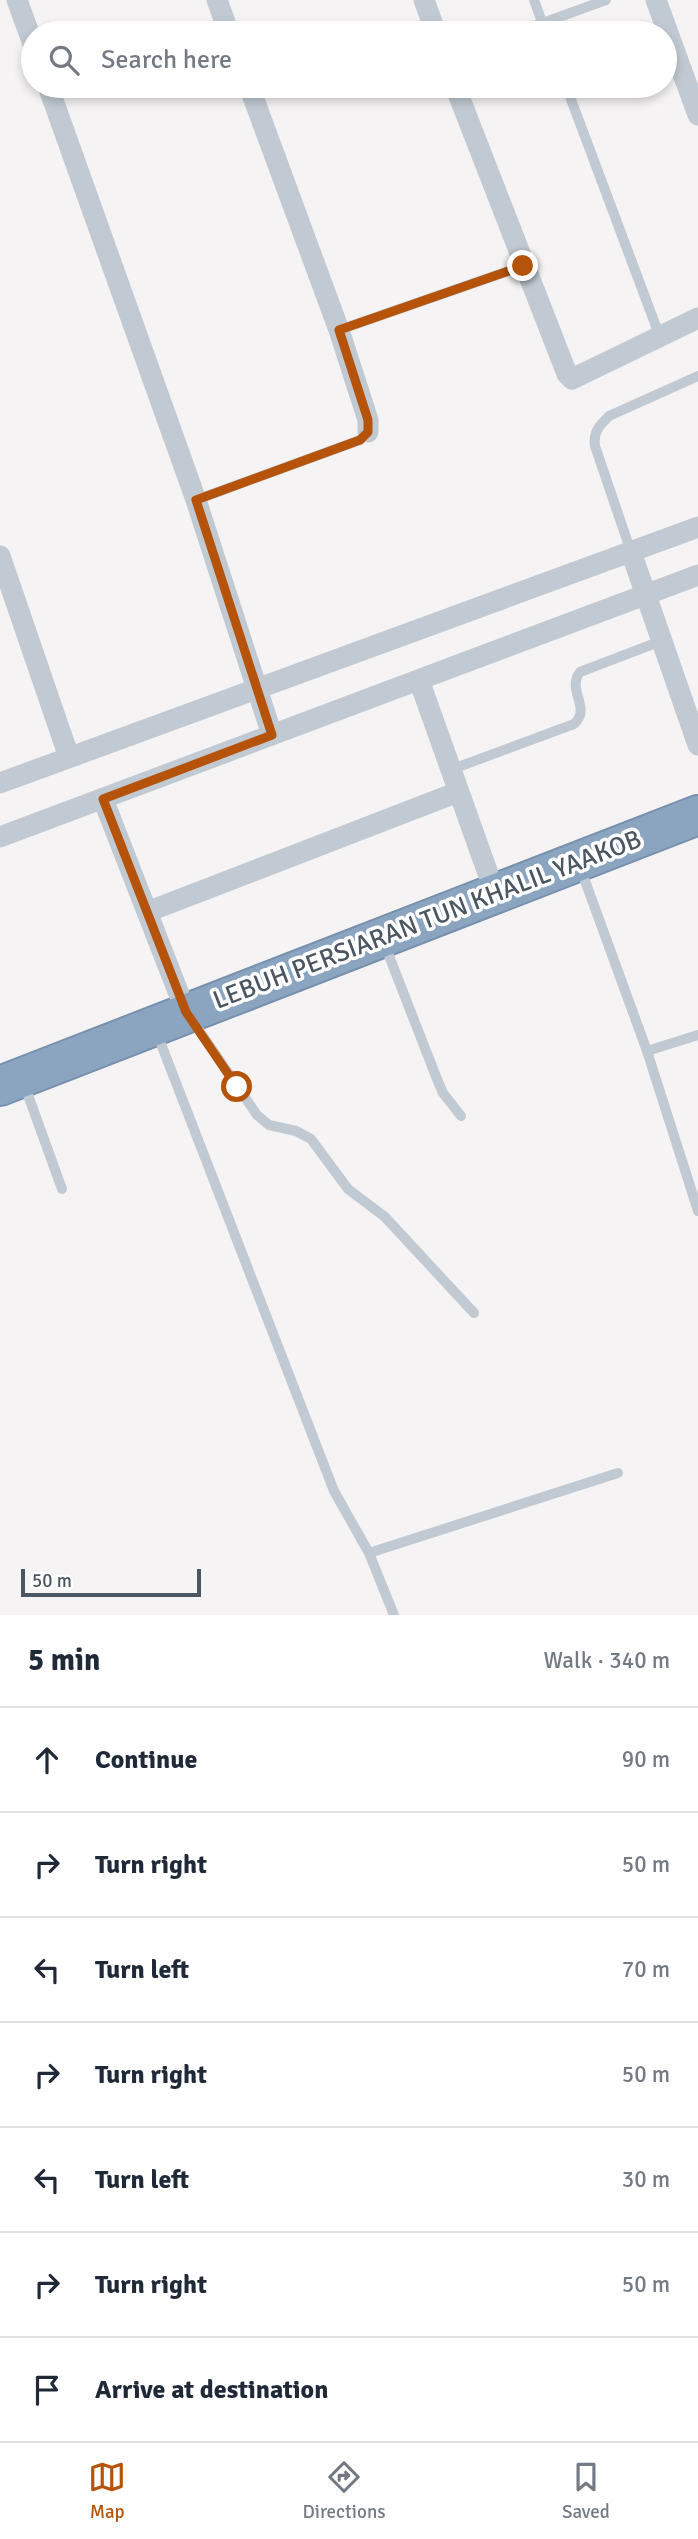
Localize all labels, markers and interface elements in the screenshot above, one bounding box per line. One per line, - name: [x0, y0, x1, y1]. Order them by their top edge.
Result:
- search box: [21, 21, 677, 98]
- icon: search: [45, 41, 83, 79]
- text: Search here: [101, 44, 232, 76]
- route end: [507, 250, 538, 281]
- street label: LEBUH PERSIARAN TUN KHALIL YAAKOB: [209, 823, 646, 1017]
- route start: [221, 1071, 252, 1102]
- scale bar: [21, 1566, 201, 1598]
- text: 50 m: [32, 1569, 72, 1593]
- text: 5 min: [28, 1642, 100, 1679]
- text: Walk · 340 m: [544, 1646, 670, 1675]
- icon: ahead: [28, 1741, 66, 1779]
- text: Continue: [95, 1744, 197, 1776]
- text: 90 m: [622, 1745, 670, 1774]
- icon: right: [28, 1846, 66, 1884]
- text: Turn right: [95, 1849, 207, 1881]
- text: 50 m: [622, 1850, 670, 1879]
- icon: left: [28, 1951, 66, 1989]
- text: Turn left: [95, 1954, 189, 1986]
- text: 70 m: [622, 1955, 670, 1984]
- icon: right: [28, 2056, 66, 2094]
- text: Turn right: [95, 2059, 207, 2091]
- text: 50 m: [622, 2060, 670, 2089]
- icon: left: [28, 2161, 66, 2199]
- text: Turn left: [95, 2164, 189, 2196]
- text: 30 m: [622, 2165, 670, 2194]
- icon: right: [28, 2266, 66, 2304]
- text: Turn right: [95, 2269, 207, 2301]
- text: 50 m: [622, 2270, 670, 2299]
- icon: arrive: [28, 2371, 66, 2409]
- text: Arrive at destination: [95, 2374, 328, 2406]
- tab: Map: [88, 2458, 126, 2524]
- tab: Directions: [303, 2458, 386, 2524]
- tab: Saved: [562, 2458, 610, 2524]

